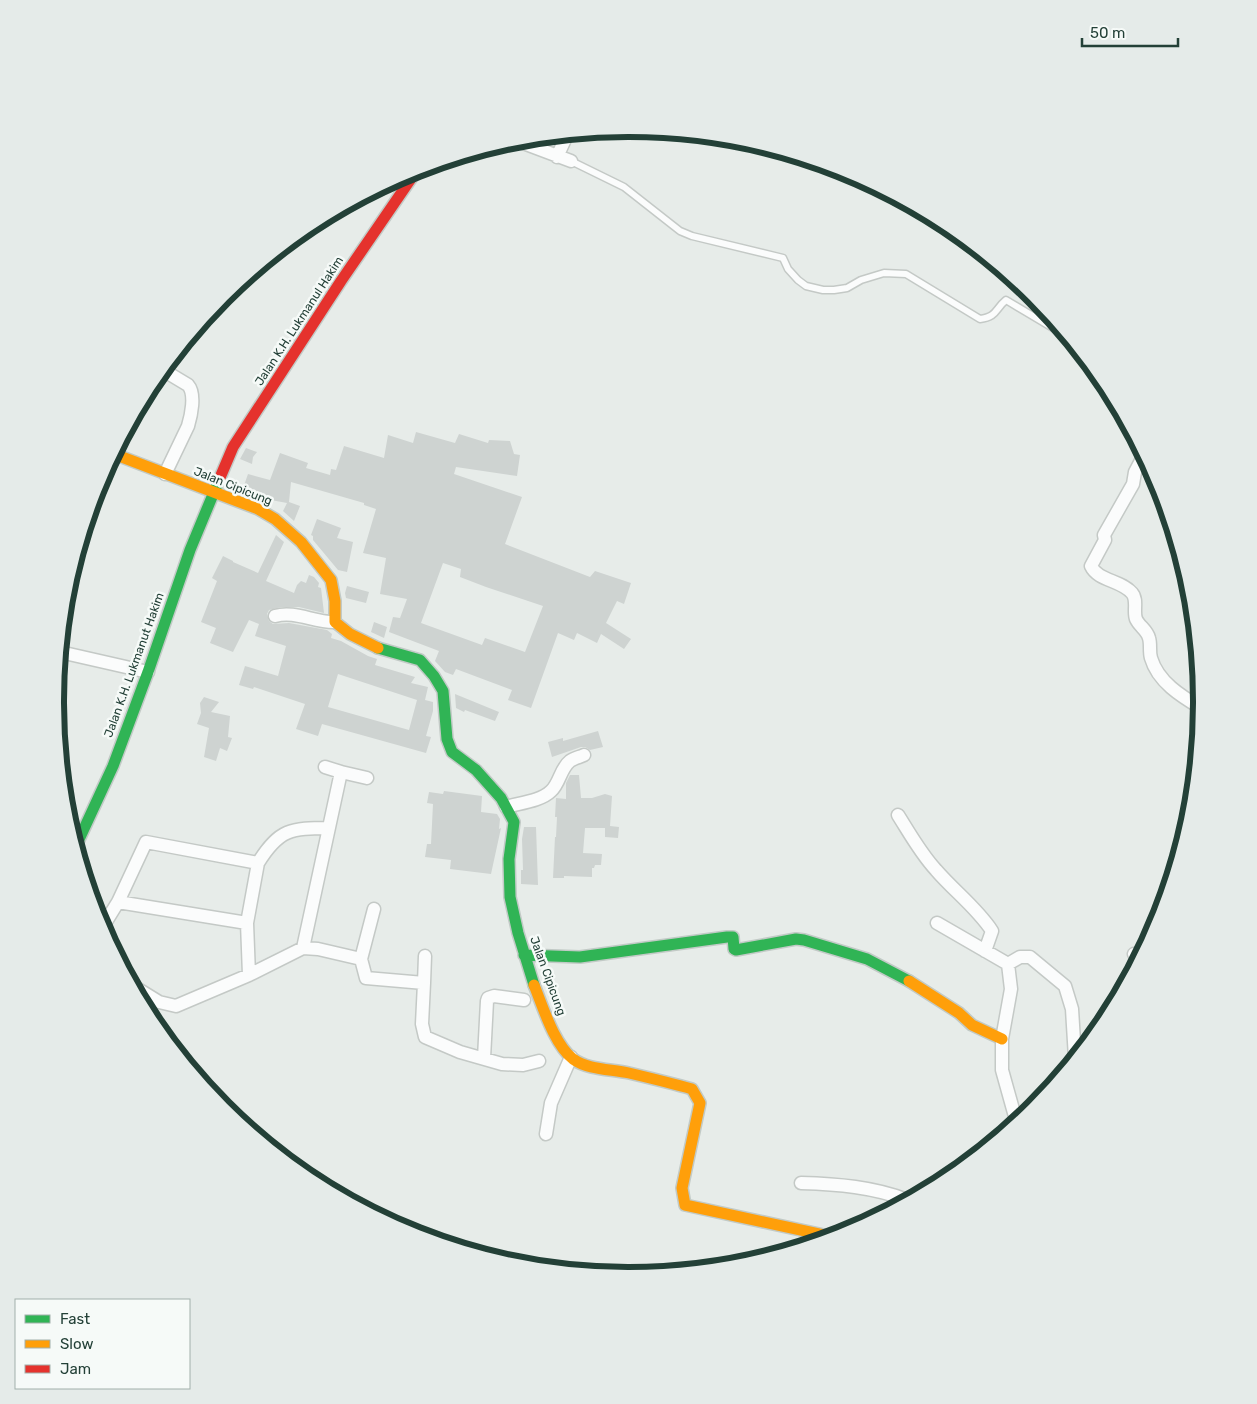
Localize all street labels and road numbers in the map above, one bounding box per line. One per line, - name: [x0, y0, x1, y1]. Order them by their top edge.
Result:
- street label: Jalan K.H. Lukmanul Hakim: [252, 254, 346, 388]
- street label: Jalan Cipicung: [192, 464, 274, 508]
- street label: Jalan K.H. Lukmanut Hakim: [101, 591, 167, 739]
- street label: Jalan Cipicung: [527, 935, 569, 1017]

